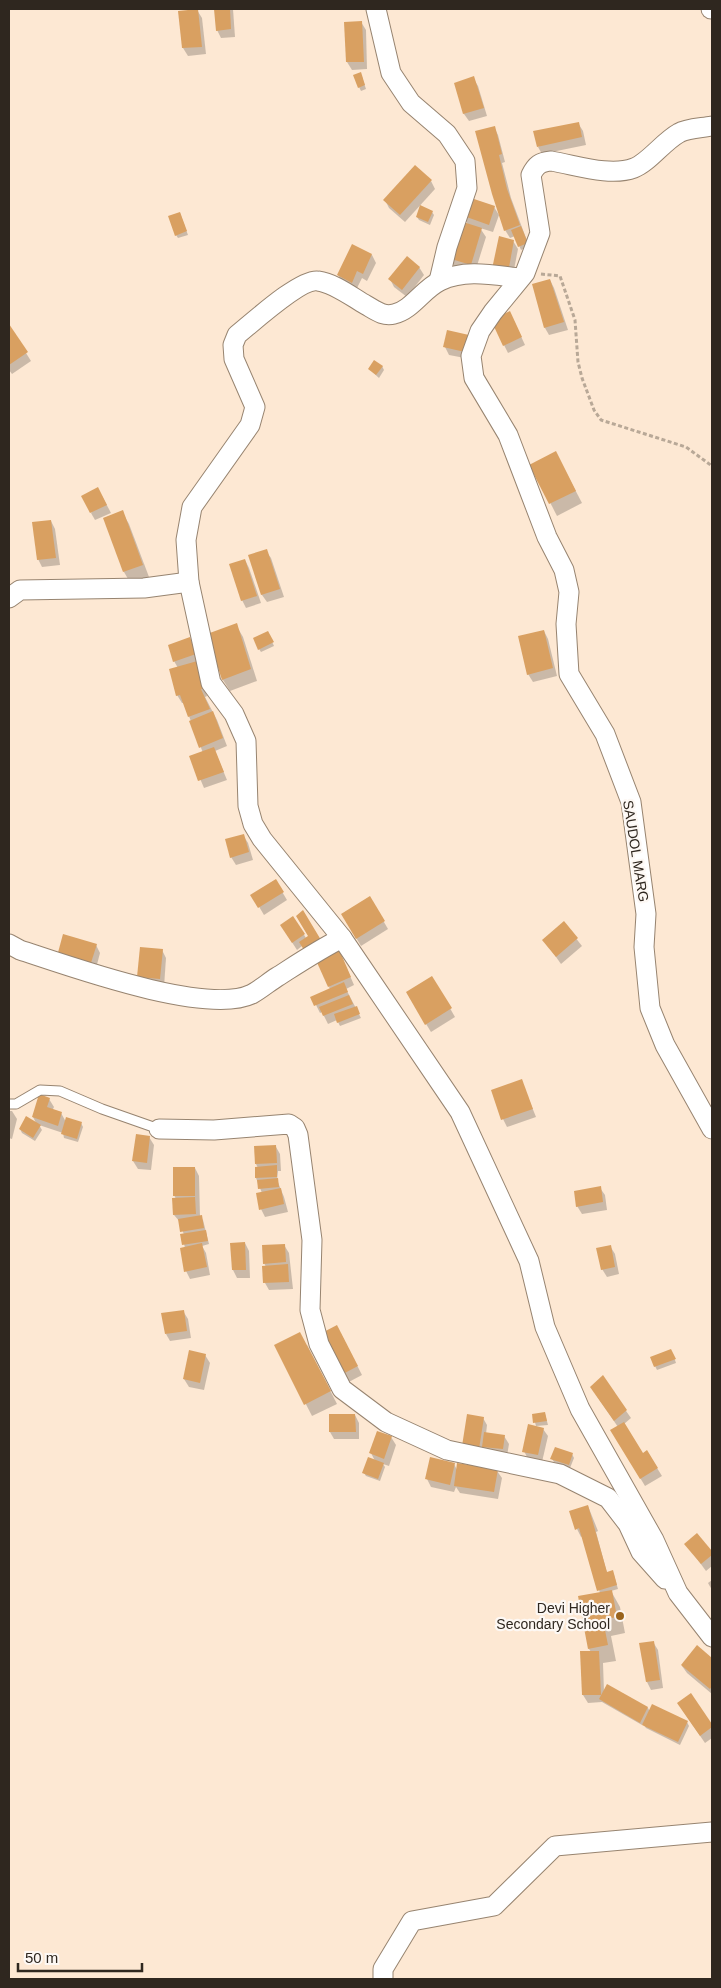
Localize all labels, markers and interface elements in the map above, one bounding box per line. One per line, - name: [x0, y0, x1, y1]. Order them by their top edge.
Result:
- street label: SAUDOL MARG: [620, 799, 652, 903]
- place label: Devi Higher Secondary School: [496, 1600, 610, 1632]
- marker: Devi Higher Secondary School: [614, 1610, 626, 1622]
- scale bar: [18, 1940, 141, 1972]
- text: 50 m: [25, 1949, 58, 1966]

